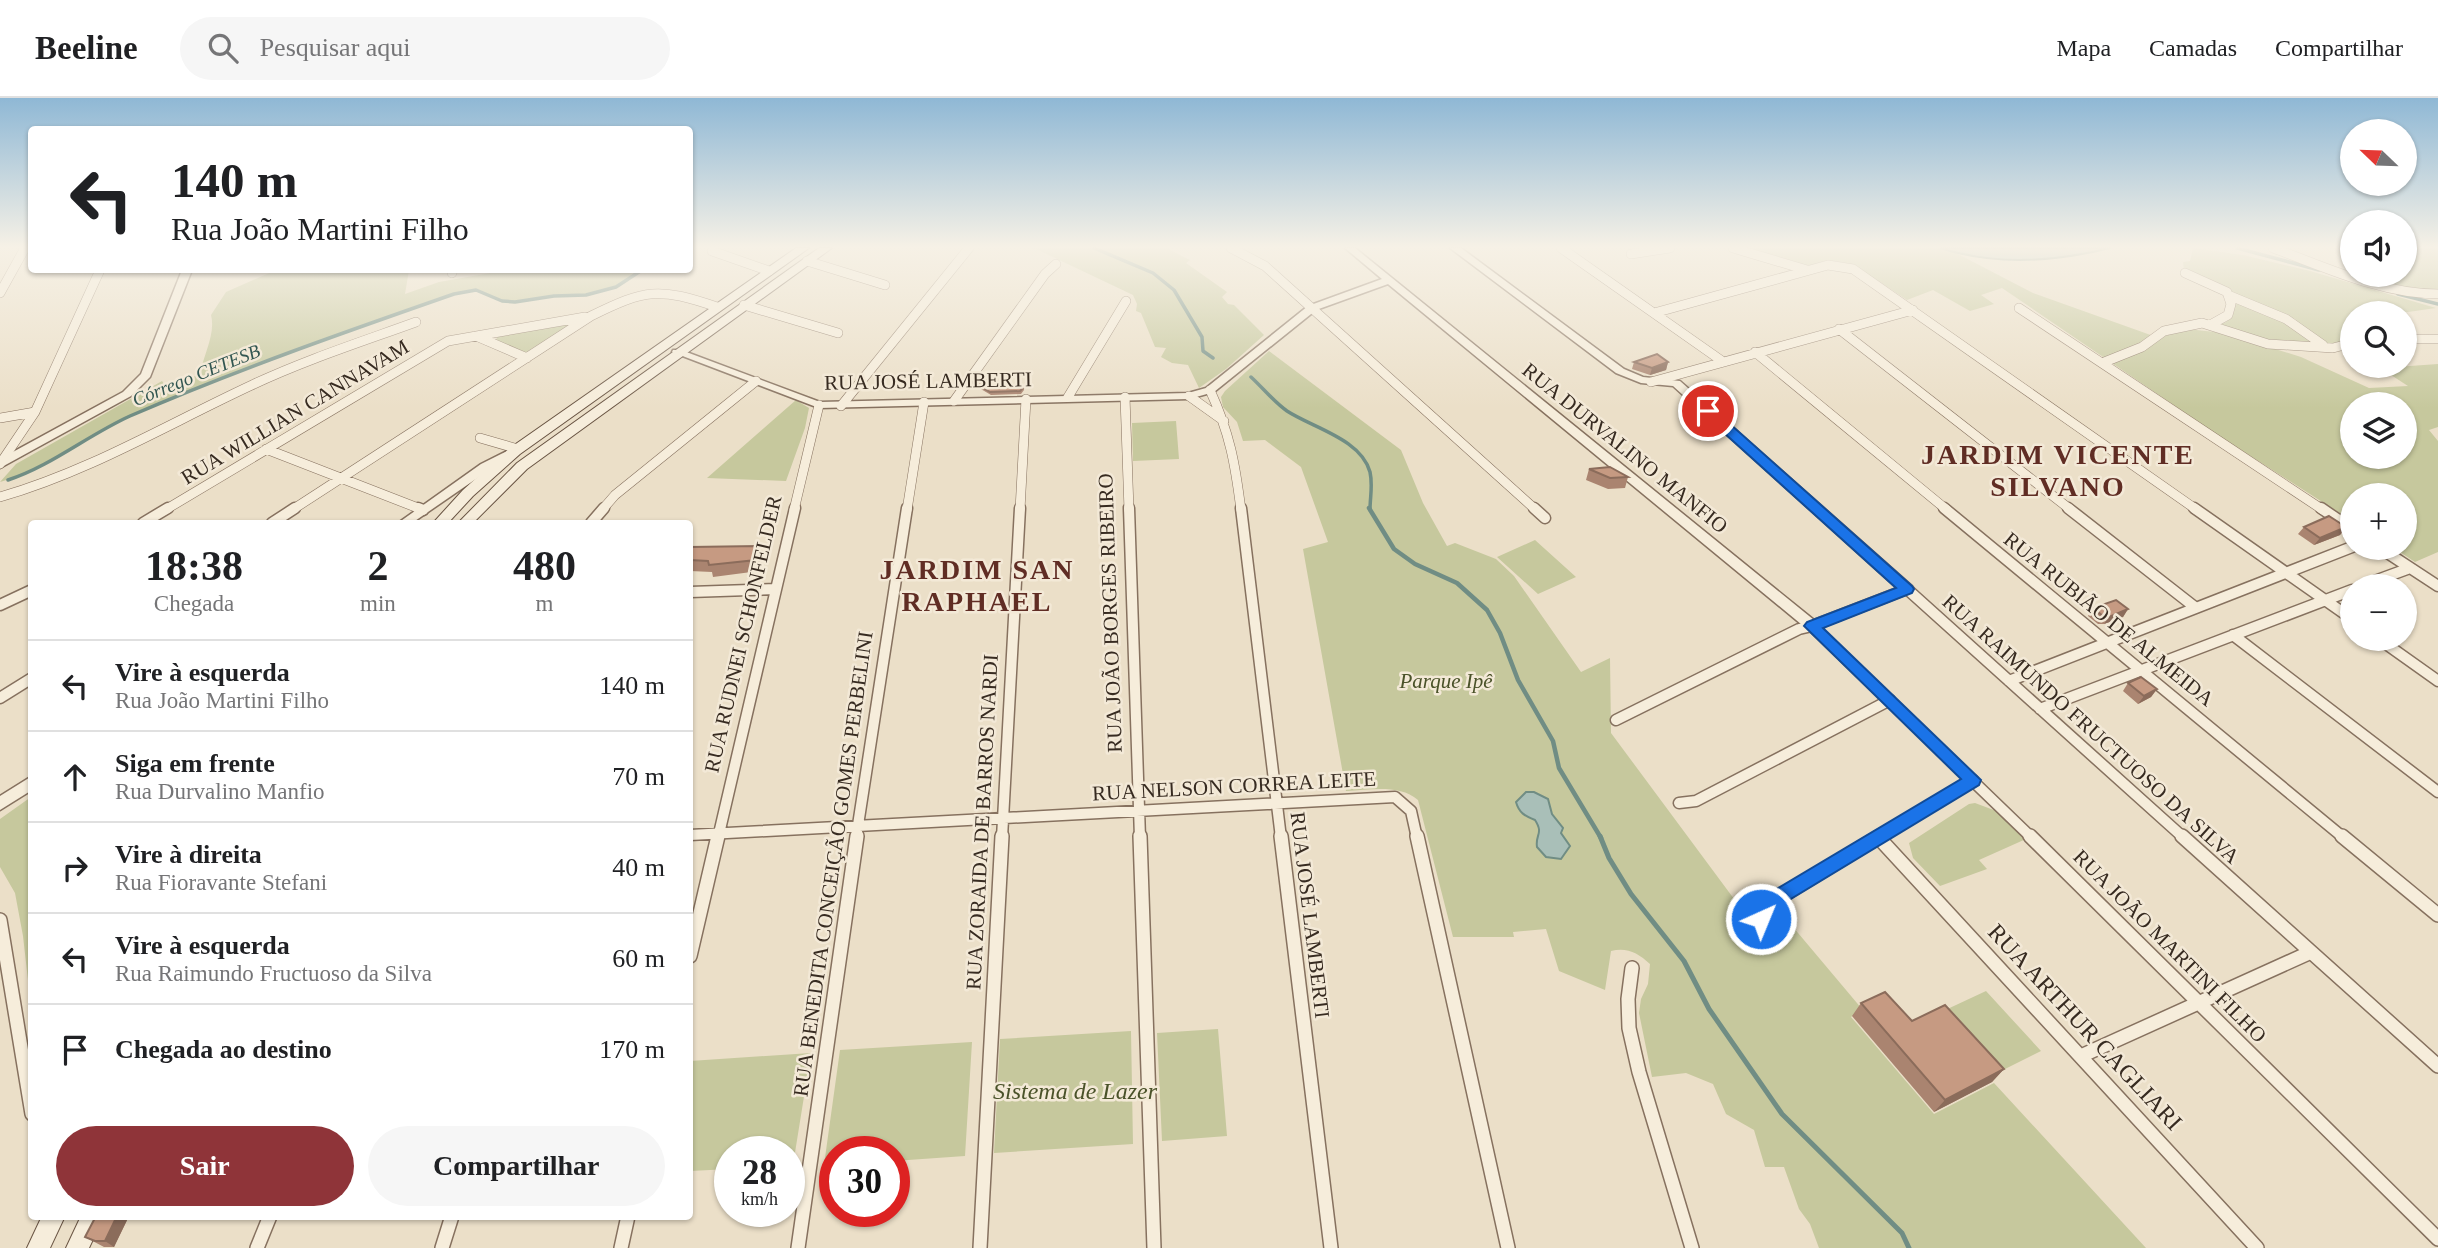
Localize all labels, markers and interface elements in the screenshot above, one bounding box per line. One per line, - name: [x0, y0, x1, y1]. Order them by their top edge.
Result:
- search box: [180, 17, 670, 80]
- icon: search: [204, 29, 242, 67]
- text: Beeline: [35, 30, 138, 66]
- text: Pesquisar aqui: [260, 33, 411, 62]
- text: Mapa: [2056, 35, 2111, 61]
- text: Camadas: [2149, 35, 2237, 61]
- text: Compartilhar: [2275, 35, 2403, 61]
- north arrow: [2340, 119, 2417, 196]
- map controls: [2340, 119, 2417, 651]
- text: 140 m: [171, 153, 298, 208]
- icon: left: [56, 154, 147, 245]
- button: sound: [2340, 210, 2417, 287]
- text: Rua João Martini Filho: [171, 211, 469, 247]
- button: search: [2340, 301, 2417, 378]
- street label: RUA WILLIAN CANNAVAM: [177, 334, 413, 490]
- water label: Córrego CETESB: [129, 340, 263, 410]
- street label: RUA DURVALINO MANFIO: [1518, 358, 1732, 538]
- street label: RUA JOSÉ LAMBERTI: [824, 367, 1032, 395]
- pin: [1678, 381, 1738, 441]
- icon: arrive: [1689, 392, 1727, 430]
- button: layers: [2340, 392, 2417, 469]
- district label: JARDIM VICENTE SILVANO: [1921, 439, 2195, 502]
- street label: RUA JOÃO BORGES RIBEIRO: [1093, 473, 1127, 753]
- button: +: [2340, 483, 2417, 560]
- street label: RUA RUDNEI SCHONFELDER: [699, 493, 787, 775]
- street label: RUA RUBIÃO DE ALMEIDA: [1999, 527, 2219, 712]
- text: 18:38: [145, 543, 243, 589]
- text: 2: [367, 543, 388, 589]
- text: 480: [513, 543, 576, 589]
- district label: JARDIM SAN RAPHAEL: [880, 554, 1075, 617]
- button: −: [2340, 574, 2417, 651]
- street label: RUA RAIMUNDO FRUCTUOSO DA SILVA: [1938, 589, 2245, 869]
- text: Chegada: [154, 591, 234, 616]
- text: min: [360, 591, 396, 616]
- text: m: [535, 591, 553, 616]
- street label: RUA BENEDITA CONCEIÇÃO GOMES PERBELINI: [788, 630, 878, 1098]
- street label: RUA ZORAIDA DE BARROS NARDI: [961, 654, 1003, 990]
- text: Vire à esquerda: [115, 658, 290, 687]
- icon: left: [56, 667, 94, 705]
- park label: Parque Ipê: [1398, 669, 1493, 693]
- text: 140 m: [599, 671, 665, 700]
- text: Rua João Martini Filho: [115, 688, 329, 713]
- text: Siga em frente: [115, 749, 275, 778]
- icon: ahead: [56, 758, 94, 796]
- text: 70 m: [612, 762, 665, 791]
- street label: RUA NELSON CORREA LEITE: [1092, 767, 1376, 805]
- text: Rua Durvalino Manfio: [115, 779, 325, 804]
- street label: RUA JOSÉ LAMBERTI: [1285, 811, 1335, 1019]
- text: Vire à direita: [115, 840, 262, 869]
- street label: RUA JOÃO MARTINI FILHO: [2069, 845, 2271, 1047]
- icon: right: [56, 849, 94, 887]
- text: 40 m: [612, 853, 665, 882]
- text: Rua Fioravante Stefani: [115, 870, 327, 895]
- position arrow: [1724, 882, 1798, 956]
- street label: RUA ARTHUR CAGLIARI: [1983, 919, 2187, 1135]
- text: Vire à esquerda: [115, 931, 290, 960]
- icon: left: [56, 940, 94, 978]
- text: 60 m: [612, 944, 665, 973]
- text: Rua Raimundo Fructuoso da Silva: [115, 961, 432, 986]
- icon: arrive: [56, 1031, 94, 1069]
- text: Chegada ao destino: [115, 1035, 332, 1064]
- text: 170 m: [599, 1035, 665, 1064]
- park label: Sistema de Lazer: [993, 1078, 1158, 1104]
- button: Sair: [56, 1126, 354, 1206]
- button: Compartilhar: [368, 1126, 665, 1206]
- speed limit sign: 30: [819, 1136, 910, 1227]
- text: 28: [742, 1153, 777, 1192]
- text: km/h: [741, 1189, 778, 1209]

